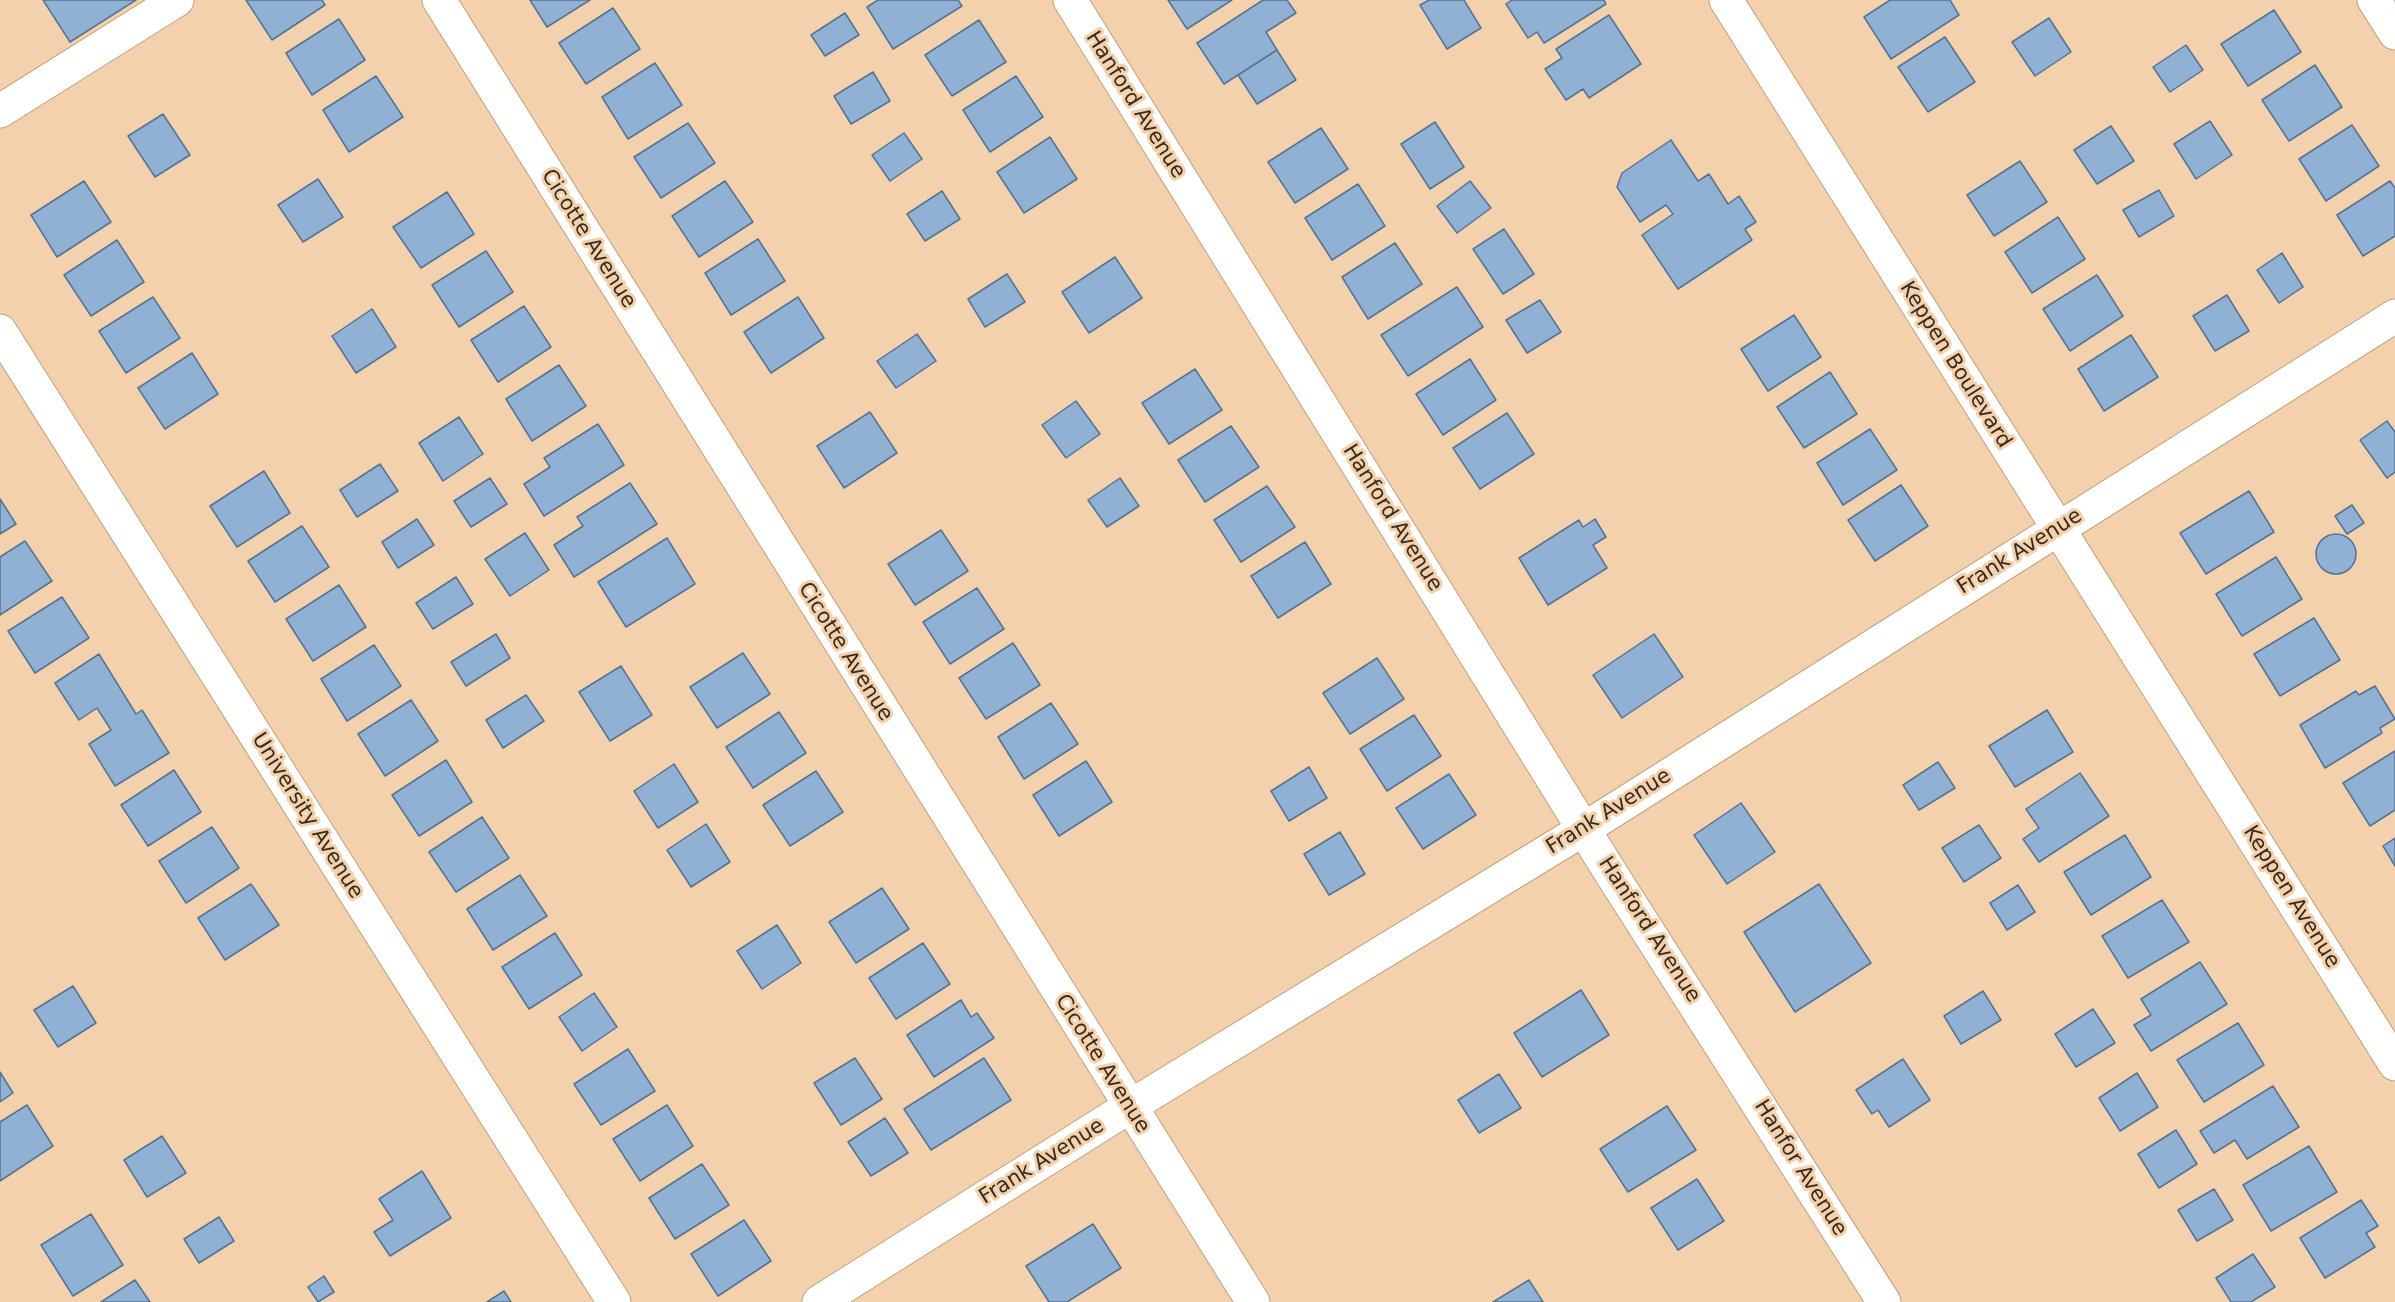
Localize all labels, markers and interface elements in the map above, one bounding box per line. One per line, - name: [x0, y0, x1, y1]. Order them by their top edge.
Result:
- street label: Hanford Avenue: [1080, 27, 1190, 183]
- street label: Cicotte Avenue: [535, 165, 641, 313]
- street label: Keppen Boulevard: [1894, 277, 2016, 453]
- street label: Hanford Avenue: [1337, 440, 1447, 596]
- street label: Frank Avenue: [1953, 504, 2087, 600]
- street label: Cicotte Avenue: [792, 578, 898, 726]
- street label: University Avenue: [246, 728, 368, 904]
- street label: Frank Avenue: [1542, 764, 1676, 860]
- street label: Keppen Avenue: [2237, 821, 2345, 973]
- street label: Hanford Avenue: [1593, 852, 1705, 1008]
- street label: Cicotte Avenue: [1049, 990, 1155, 1138]
- street label: Hanfor Avenue: [1748, 1095, 1852, 1241]
- street label: Frank Avenue: [975, 1114, 1109, 1210]

